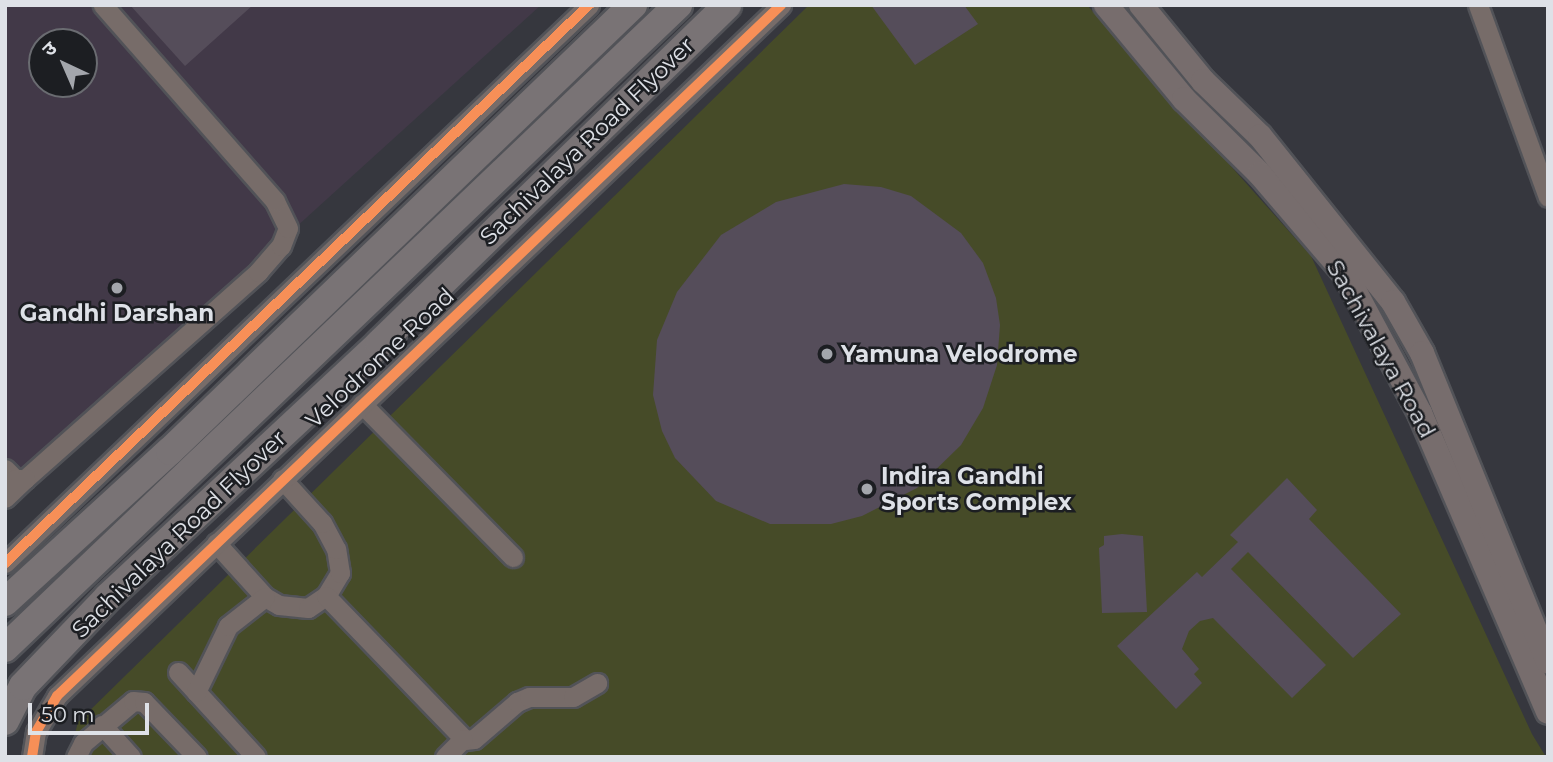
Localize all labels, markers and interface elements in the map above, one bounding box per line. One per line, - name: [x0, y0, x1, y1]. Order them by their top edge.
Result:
- north arrow: [28, 28, 98, 98]
- street label: Sachivalaya Road Flyover: [474, 31, 700, 251]
- text: उ: [37, 37, 61, 61]
- street label: Sachivalaya Road: [1321, 255, 1441, 443]
- marker: Gandhi Darshan: [109, 280, 125, 296]
- street label: Velodrome Road: [300, 282, 460, 434]
- place label: Gandhi Darshan: [20, 299, 214, 327]
- place label: Yamuna Velodrome: [841, 340, 1078, 368]
- marker: Yamuna Velodrome: [819, 346, 835, 362]
- street label: Sachivalaya Road Flyover: [66, 424, 292, 644]
- place label: Indira Gandhi Sports Complex: [881, 462, 1072, 516]
- marker: Indira Gandhi Sports Complex: [859, 481, 875, 497]
- scale bar: [32, 688, 152, 732]
- text: 50 m: [41, 702, 95, 727]

